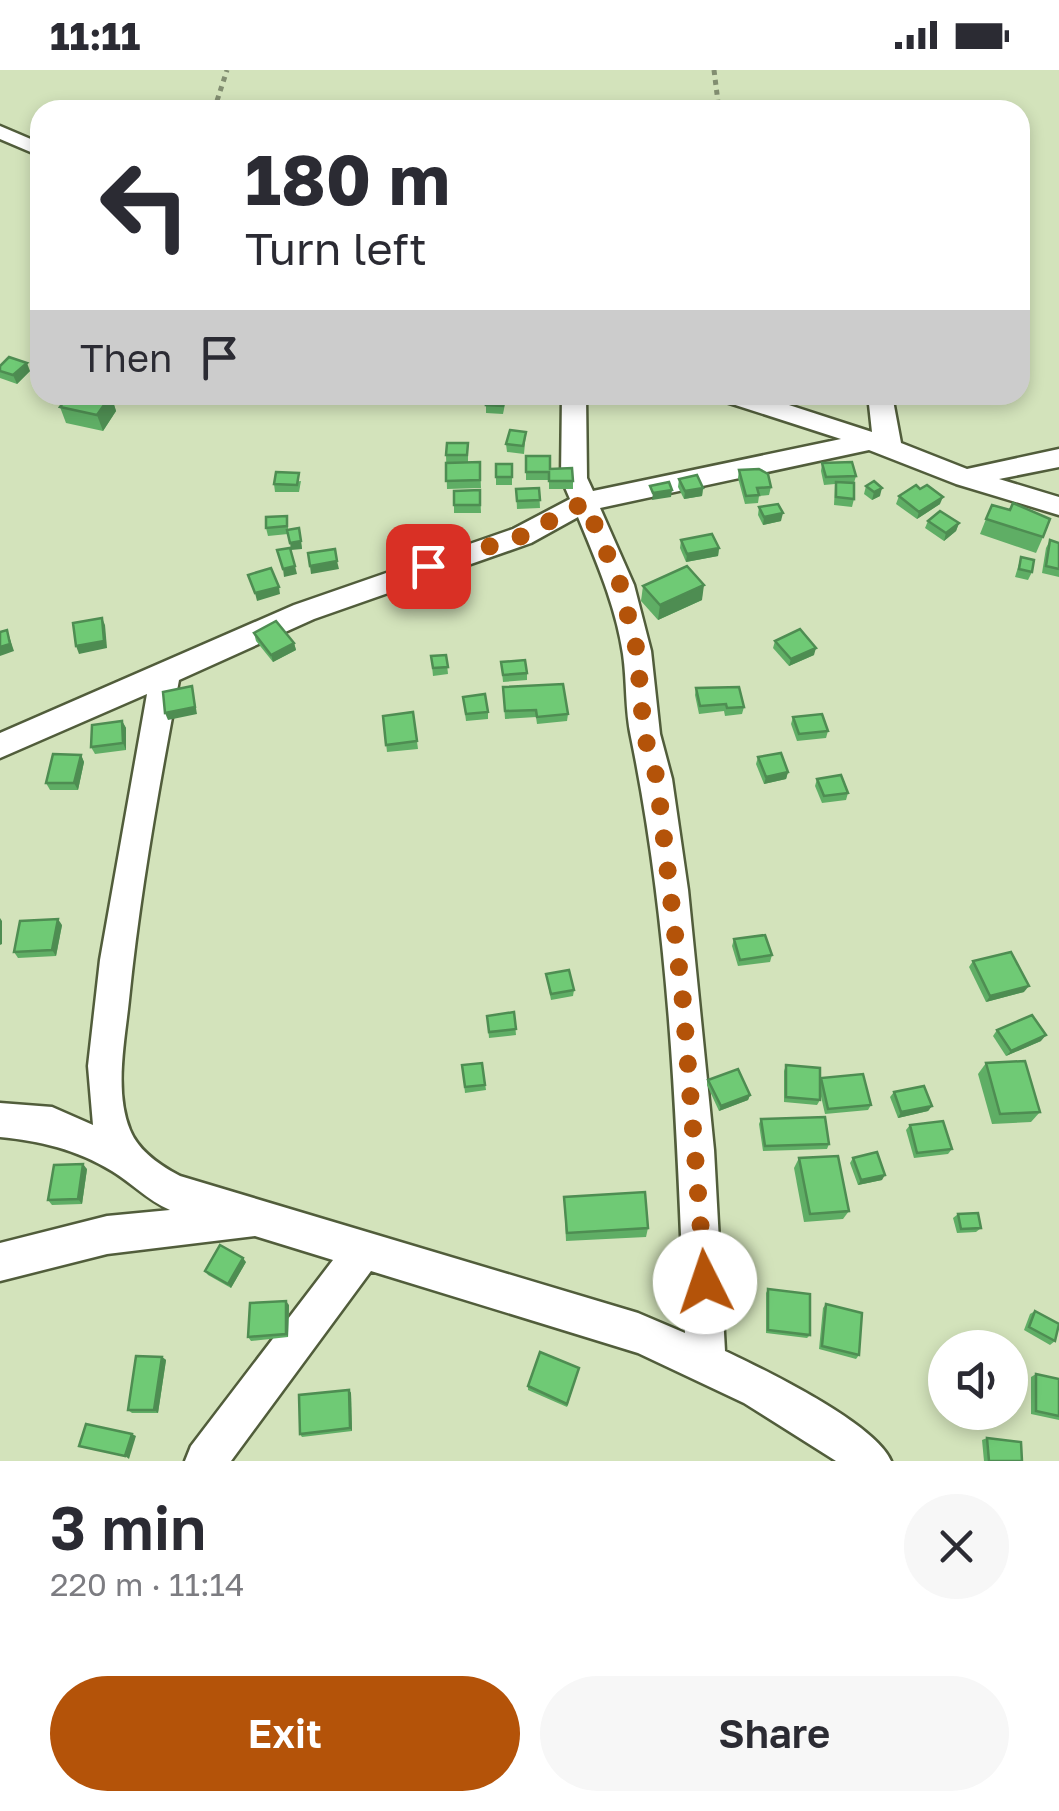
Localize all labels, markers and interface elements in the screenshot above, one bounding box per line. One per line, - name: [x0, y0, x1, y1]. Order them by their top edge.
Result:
- text: 11:11: [50, 13, 140, 58]
- text: 180 m: [245, 136, 450, 220]
- icon: left: [80, 140, 210, 270]
- text: Turn left: [245, 221, 427, 275]
- icon: arrive: [192, 330, 247, 385]
- text: Then: [80, 335, 172, 380]
- pin: [386, 524, 471, 609]
- icon: arrive: [401, 539, 456, 594]
- position arrow: [653, 1230, 757, 1334]
- map controls: [928, 1330, 1028, 1430]
- button: sound: [928, 1330, 1028, 1430]
- text: 3 min: [50, 1491, 206, 1563]
- button: close: [904, 1494, 1009, 1599]
- text: 220 m · 11:14: [50, 1565, 245, 1603]
- button: Exit: [50, 1676, 520, 1791]
- button: Share: [540, 1676, 1009, 1791]

